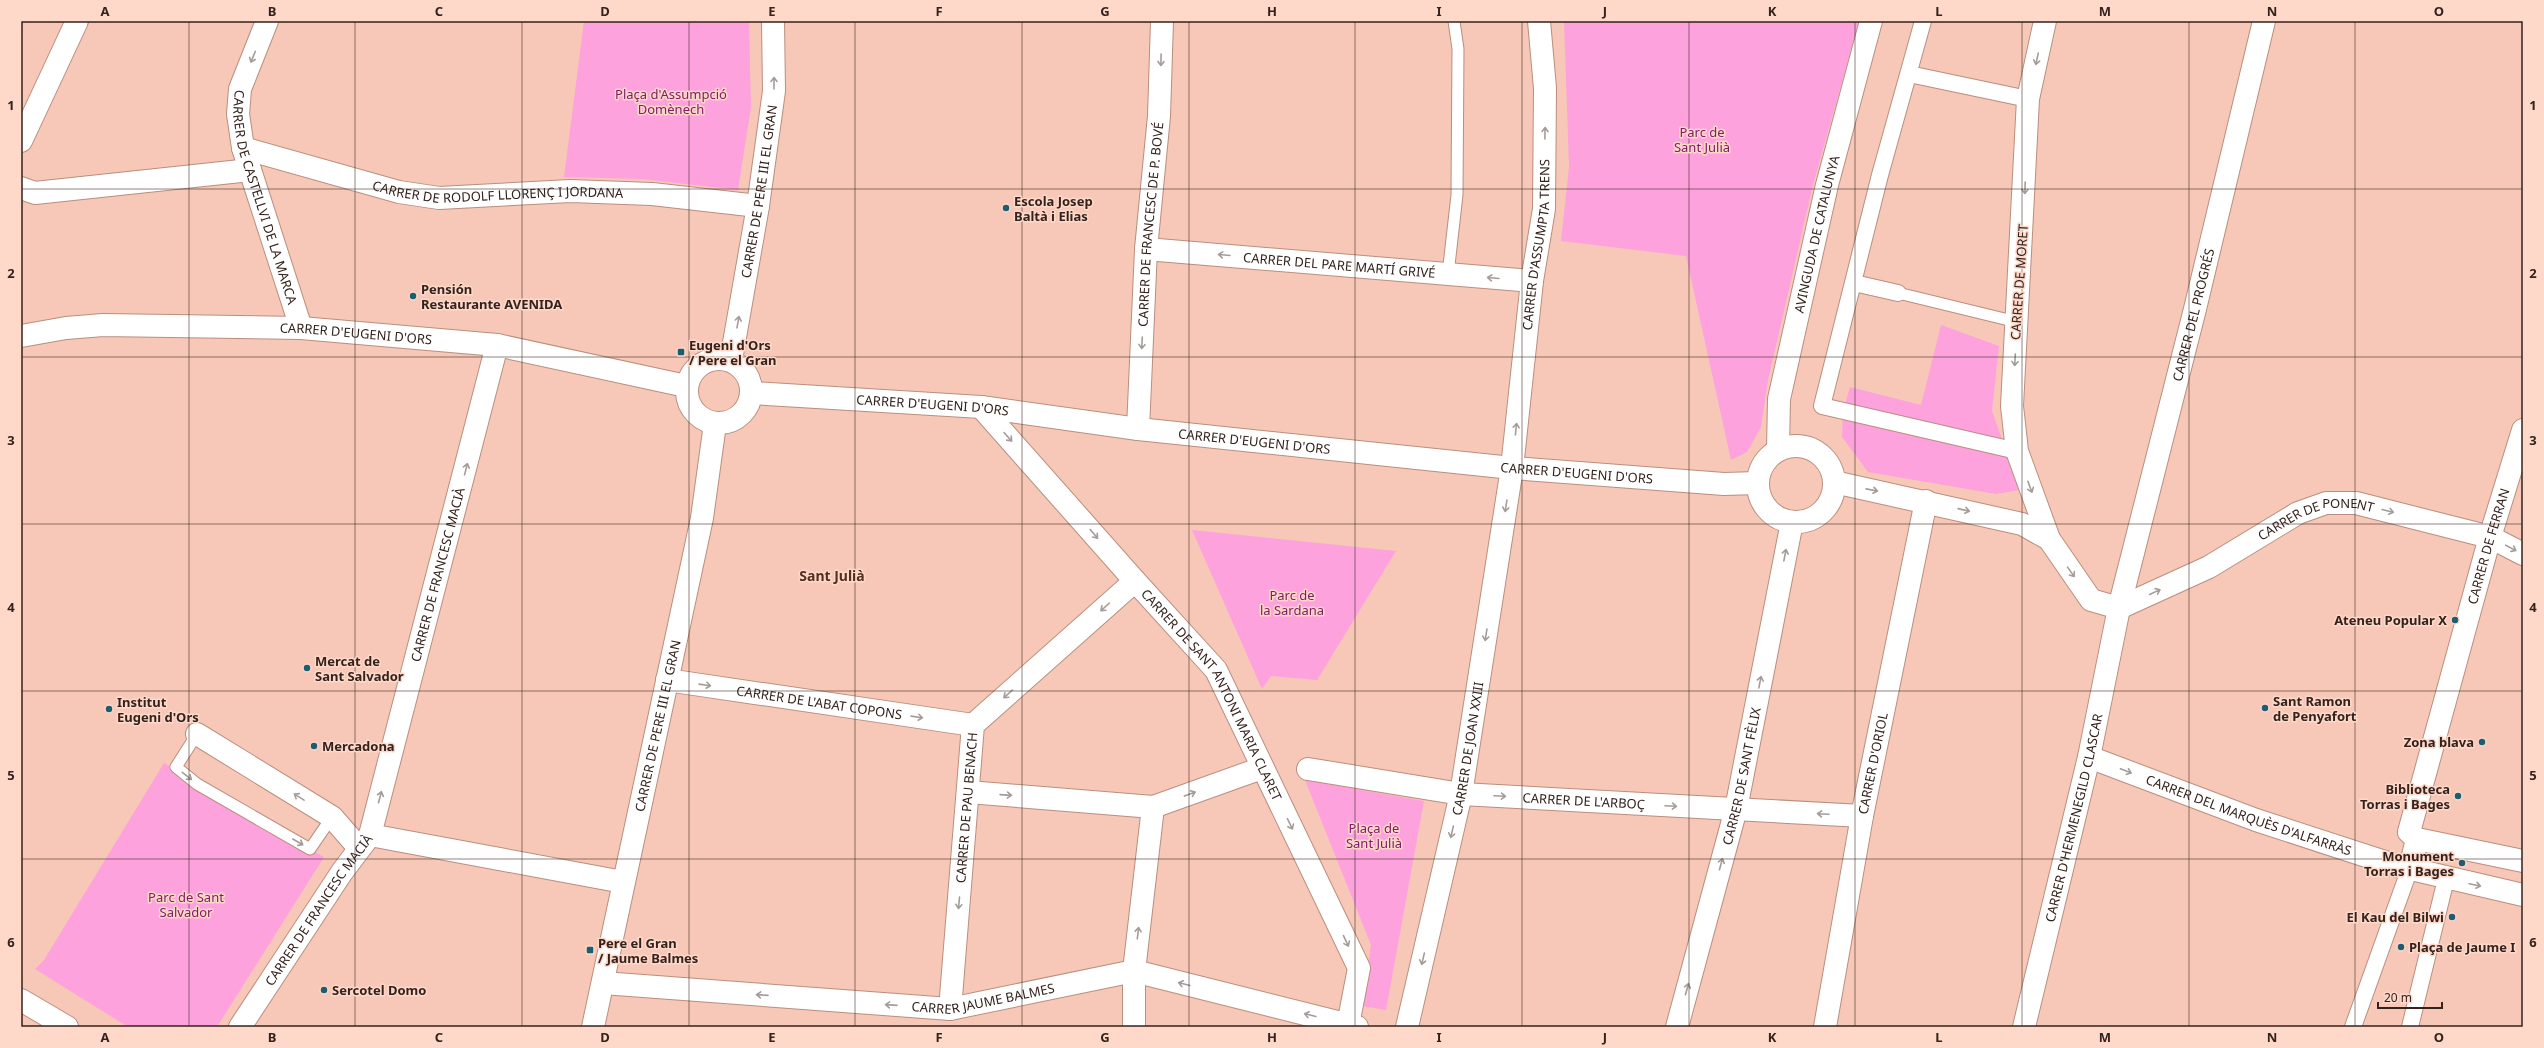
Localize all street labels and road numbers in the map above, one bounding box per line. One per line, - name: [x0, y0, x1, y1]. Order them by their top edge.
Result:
- street label: CARRER DE CASTELLVI DE LA MARCA: [229, 89, 302, 307]
- street label: CARRER DE PERE III EL GRAN: [737, 103, 781, 279]
- street label: CARRER DE FRANCESC DE P. BOVÉ: [1134, 121, 1167, 327]
- street label: AVINGUDA DE CATALUNYA: [1790, 153, 1844, 315]
- street label: CARRER D'ASSUMPTA TRENS: [1518, 159, 1553, 331]
- street label: CARRER DE RODOLF LLORENÇ I JORDANA: [370, 176, 624, 207]
- street label: CARRER DE MORET: [2006, 223, 2032, 340]
- street label: CARRER DEL PROGRÉS: [2168, 247, 2218, 383]
- street label: CARRER DEL PARE MARTÍ GRIVÉ: [1242, 248, 1436, 282]
- street label: CARRER D'EUGENI D'ORS: [280, 319, 433, 348]
- street label: CARRER D'EUGENI D'ORS: [856, 390, 1010, 420]
- street label: CARRER D'EUGENI D'ORS: [1177, 424, 1331, 458]
- street label: CARRER D'EUGENI D'ORS: [1500, 458, 1654, 488]
- street label: CARRER DE FRANCESC MACIÀ: [406, 485, 469, 664]
- street label: CARRER DE FERRAN: [2463, 486, 2514, 606]
- street label: CARRER DE PONENT: [2254, 494, 2377, 544]
- street label: CARRER DE SANT ANTONI MARIA CLARET: [1137, 585, 1287, 804]
- street label: CARRER DE PERE III EL GRAN: [630, 638, 685, 813]
- street label: CARRER DE L'ABAT COPONS: [735, 681, 903, 723]
- street label: CARRER DE JOAN XXIII: [1447, 681, 1487, 817]
- street label: CARRER DE SANT FÈLIX: [1718, 705, 1765, 847]
- street label: CARRER D'ORIOL: [1854, 711, 1892, 816]
- street label: CARRER D'HERMENEGILD CLASCAR: [2041, 712, 2107, 924]
- street label: CARRER DE PAU BENACH: [951, 731, 981, 884]
- street label: CARRER DEL MARQUÈS D'ALFARRÀS: [2143, 770, 2354, 860]
- street label: CARRER DE L'ARBOÇ: [1522, 788, 1645, 813]
- street label: CARRER DE FRANCESC MACIÀ: [261, 830, 377, 989]
- street label: CARRER JAUME BALMES: [911, 979, 1056, 1018]

